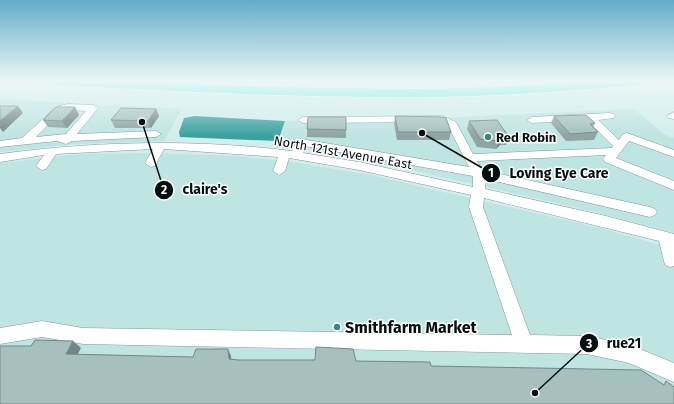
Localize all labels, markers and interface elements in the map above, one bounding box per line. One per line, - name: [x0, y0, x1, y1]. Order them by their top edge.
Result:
- place label: Red Robin: [496, 130, 556, 145]
- marker: Red Robin: [483, 132, 493, 142]
- street label: North 121st Avenue East: [273, 133, 413, 172]
- callout: Loving Eye Care: [481, 160, 616, 186]
- text: Loving Eye Care: [510, 165, 609, 182]
- text: 1: [488, 166, 494, 180]
- callout: claire's: [154, 177, 235, 203]
- text: claire's: [182, 181, 228, 198]
- text: 2: [161, 183, 167, 197]
- place label: Smithfarm Market: [345, 318, 478, 337]
- marker: Smithfarm Market: [332, 322, 342, 332]
- callout: rue21: [579, 330, 649, 356]
- text: rue21: [607, 335, 641, 352]
- text: 3: [585, 337, 592, 351]

